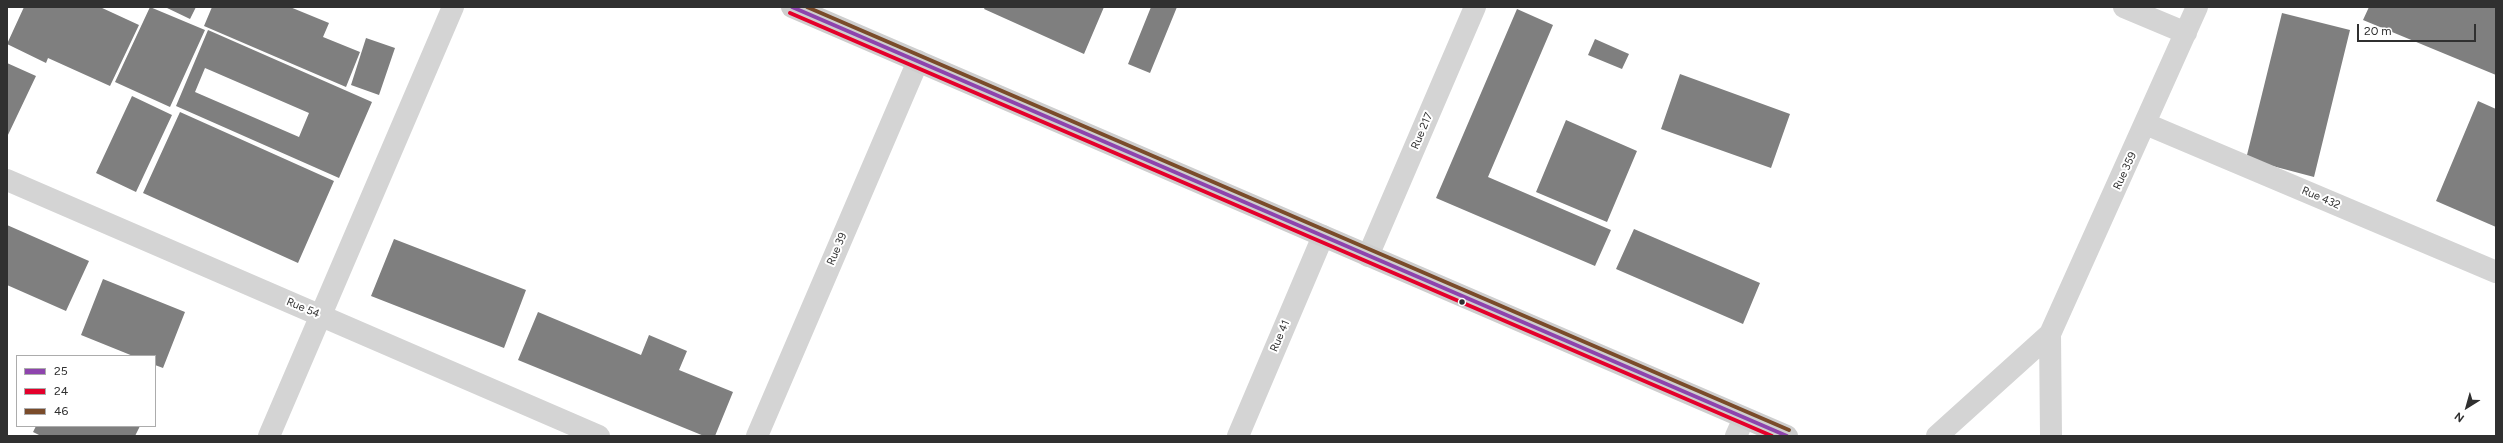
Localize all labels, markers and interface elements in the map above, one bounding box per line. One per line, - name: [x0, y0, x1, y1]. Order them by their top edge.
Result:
- scale bar: [2359, 16, 2478, 42]
- text: 20 m: [2364, 24, 2392, 38]
- street label: Rue 217: [1408, 111, 1436, 151]
- street label: Rue 359: [2111, 150, 2139, 192]
- street label: Rue 432: [2300, 184, 2342, 212]
- street label: Rue 39: [824, 231, 850, 267]
- street label: Rue 54: [284, 295, 322, 321]
- unlabelled marker: [1457, 297, 1467, 307]
- street label: Rue 41: [1267, 318, 1293, 354]
- legend: [16, 355, 156, 427]
- text: 25: [54, 364, 68, 378]
- text: 24: [54, 384, 68, 398]
- north arrow: [2447, 387, 2487, 427]
- text: 46: [54, 404, 68, 418]
- text: N: [2452, 409, 2467, 425]

